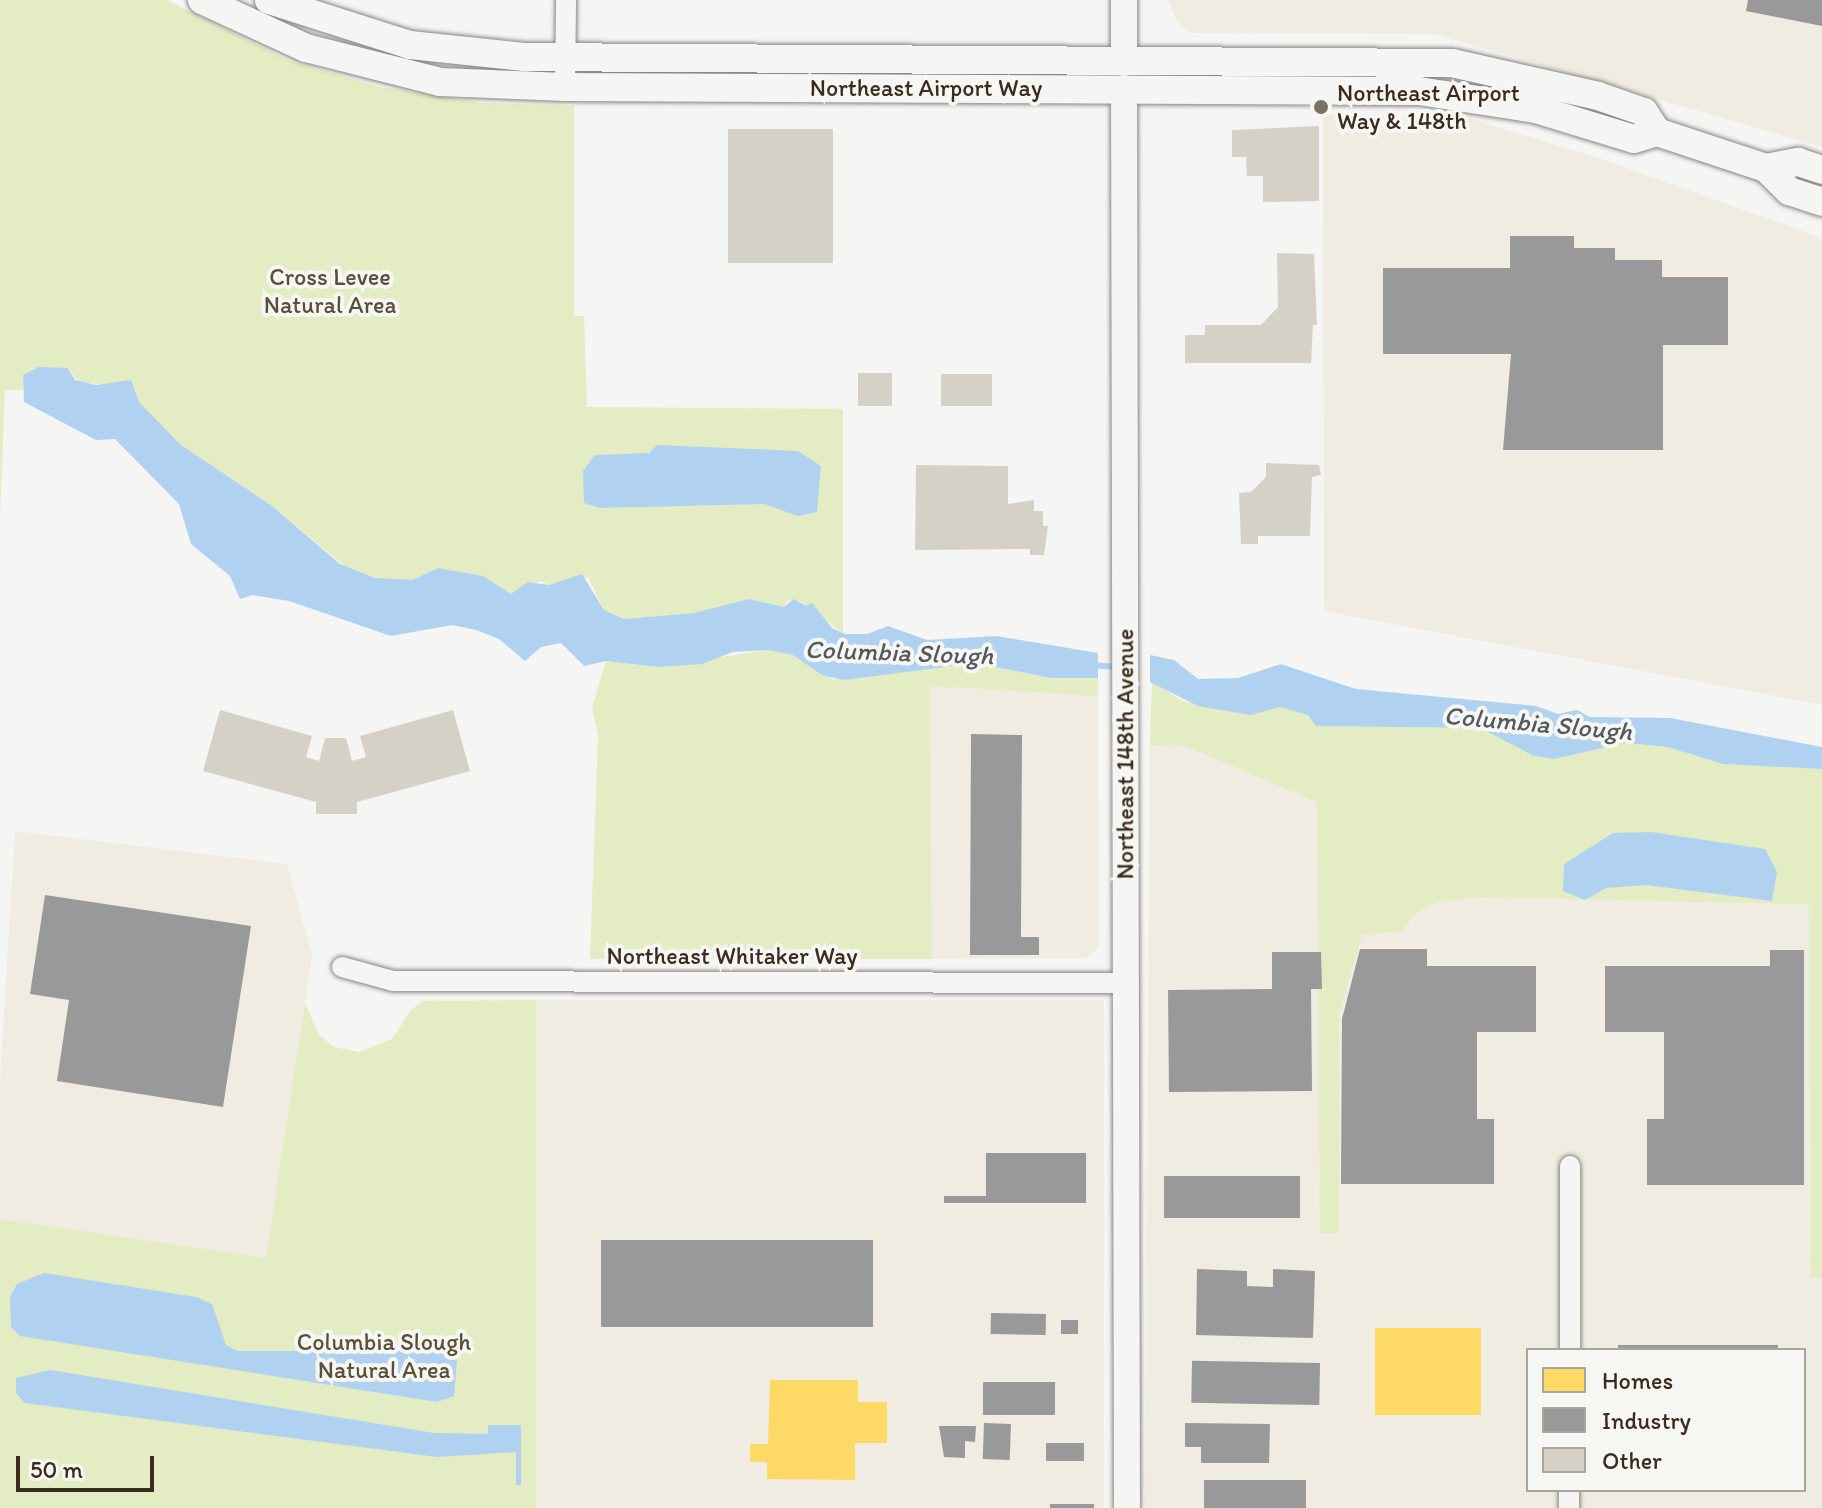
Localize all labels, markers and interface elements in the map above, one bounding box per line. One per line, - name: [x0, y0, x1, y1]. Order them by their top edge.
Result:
- street label: Northeast Airport Way: [811, 74, 1041, 102]
- place label: Northeast Airport Way & 148th: [1337, 79, 1519, 135]
- marker: Northeast Airport Way & 148th: [1312, 98, 1330, 116]
- park label: Cross Levee Natural Area: [264, 263, 396, 319]
- street label: Northeast 148th Avenue: [1111, 629, 1139, 879]
- water label: Columbia Slough: [804, 634, 994, 672]
- water label: Columbia Slough: [1443, 700, 1633, 748]
- street label: Northeast Whitaker Way: [606, 942, 858, 970]
- park label: Columbia Slough Natural Area: [297, 1328, 471, 1384]
- legend: [1526, 1348, 1806, 1492]
- text: Homes: [1602, 1366, 1673, 1395]
- text: Industry: [1602, 1406, 1691, 1435]
- scale bar: [20, 1440, 158, 1490]
- text: Other: [1602, 1446, 1662, 1475]
- text: 50 m: [30, 1455, 83, 1484]

